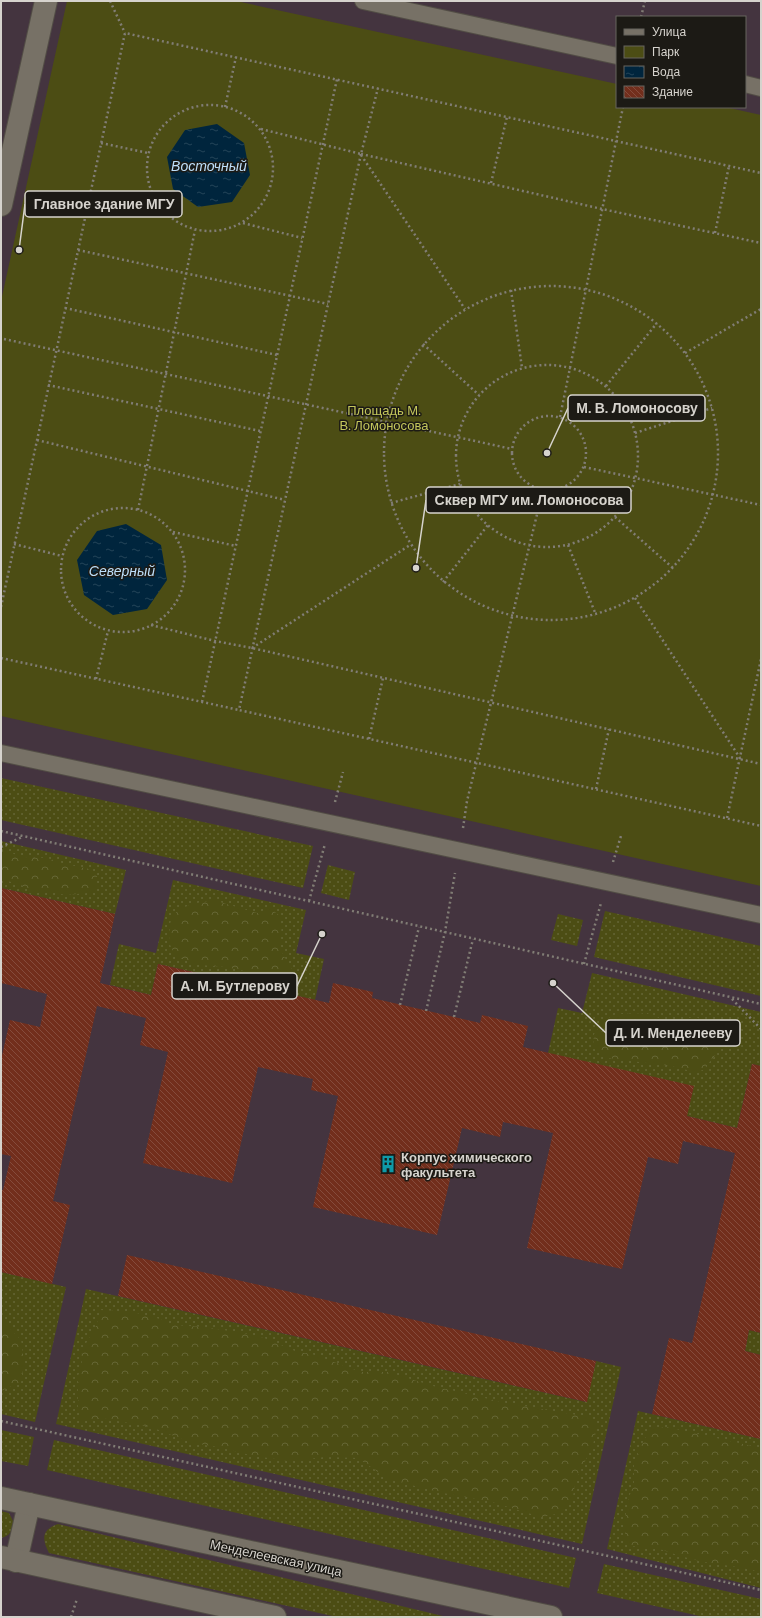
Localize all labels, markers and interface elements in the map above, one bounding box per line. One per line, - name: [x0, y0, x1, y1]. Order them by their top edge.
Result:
- legend: [616, 16, 746, 108]
- text: Улица: [652, 24, 686, 40]
- text: Парк: [652, 44, 680, 60]
- text: Вода: [652, 64, 680, 80]
- text: Здание: [652, 84, 693, 100]
- water label: Восточный: [171, 157, 247, 175]
- callout: Главное здание МГУ: [25, 191, 182, 217]
- text: Главное здание МГУ: [34, 195, 175, 213]
- callout: М. В. Ломоносову: [568, 395, 705, 421]
- text: М. В. Ломоносову: [576, 399, 698, 417]
- park label: Площадь М. В. Ломоносова: [340, 402, 429, 434]
- callout: Сквер МГУ им. Ломоносова: [426, 487, 631, 513]
- text: Сквер МГУ им. Ломоносова: [435, 491, 624, 509]
- water label: Северный: [89, 562, 155, 580]
- callout: А. М. Бутлерову: [172, 973, 297, 999]
- text: А. М. Бутлерову: [180, 977, 290, 995]
- callout: Д. И. Менделееву: [606, 1020, 740, 1046]
- text: Д. И. Менделееву: [614, 1024, 732, 1042]
- place label: Корпус химического факультета: [401, 1149, 532, 1181]
- building icon: Корпус химического факультета: [378, 1154, 398, 1174]
- street label: Менделеевская улица: [208, 1536, 344, 1580]

